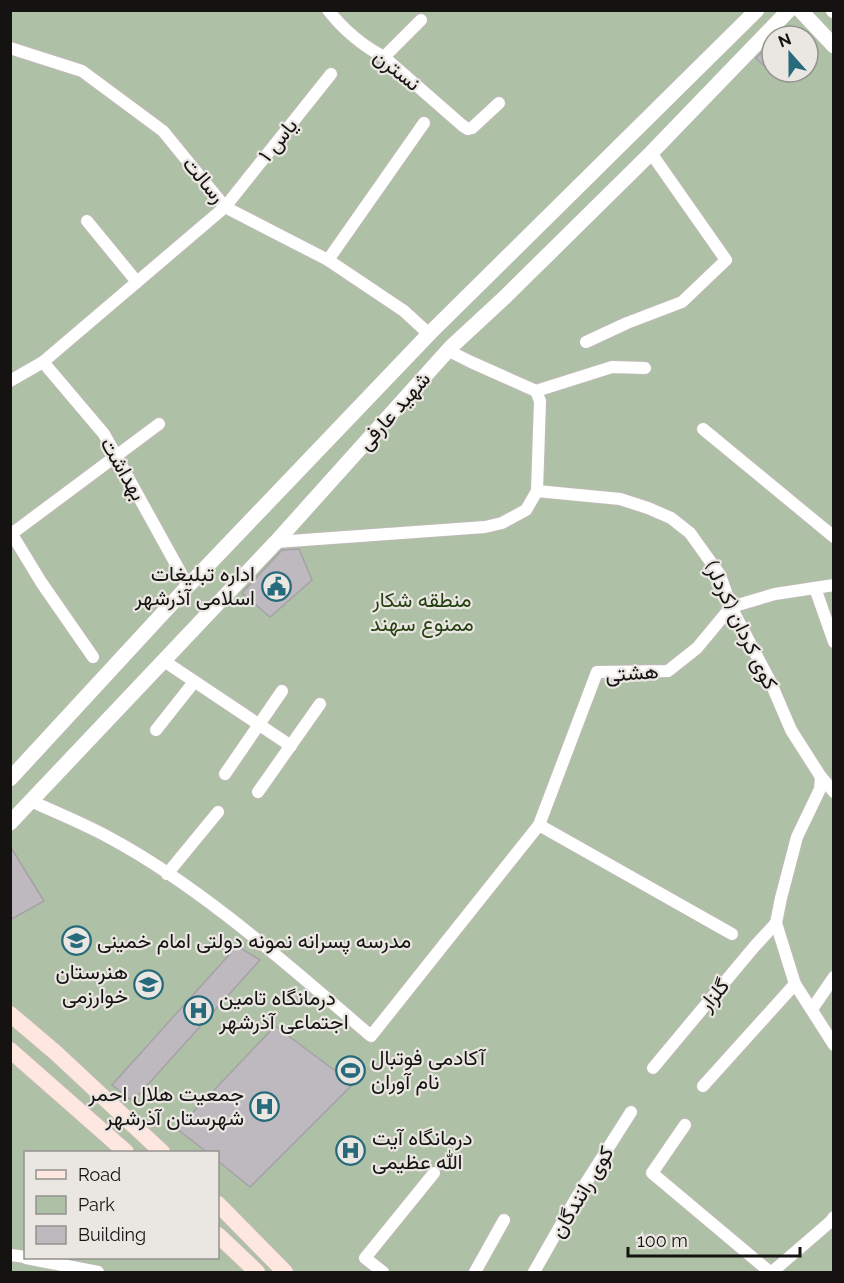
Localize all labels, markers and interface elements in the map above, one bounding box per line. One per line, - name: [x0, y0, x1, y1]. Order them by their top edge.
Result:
- north arrow: [760, 24, 820, 84]
- text: N: [776, 29, 794, 52]
- street label: نسترن: [368, 43, 426, 97]
- street label: یاس ۱: [253, 113, 303, 166]
- street label: رسالت: [177, 151, 231, 209]
- street label: شهید عارفی: [352, 366, 436, 456]
- street label: بهداشت: [95, 433, 151, 505]
- street label: کوی کردان (کردلر): [699, 556, 783, 694]
- place label: اداره تبلیغات اسلامی آذرشهر: [134, 561, 255, 611]
- public building icon: اداره تبلیغات اسلامی آذرشهر: [260, 570, 292, 602]
- park label: منطقه شکار ممنوع سهند: [370, 587, 474, 638]
- street label: هشتی: [604, 658, 660, 687]
- school or university icon: مدرسه پسرانه نمونه دولتی امام خمینی: [60, 925, 92, 957]
- place label: مدرسه پسرانه نمونه دولتی امام خمینی: [97, 928, 411, 955]
- place label: هنرستان خوارزمی: [56, 959, 128, 1009]
- school or university icon: هنرستان خوارزمی: [133, 968, 165, 1000]
- street label: گلزار: [692, 973, 735, 1017]
- place label: درمانگاه تامین اجتماعی آذرشهر: [218, 985, 349, 1035]
- hospital icon: درمانگاه تامین اجتماعی آذرشهر: [182, 994, 214, 1026]
- place label: آکادمی فوتبال نام آوران: [371, 1045, 487, 1096]
- sports icon: آکادمی فوتبال نام آوران: [334, 1054, 366, 1086]
- place label: جمعیت هلال احمر شهرستان آذرشهر: [87, 1081, 244, 1131]
- hospital icon: جمعیت هلال احمر شهرستان آذرشهر: [249, 1090, 281, 1122]
- place label: درمانگاه آیت الله عظیمی: [372, 1125, 473, 1174]
- hospital icon: درمانگاه آیت الله عظیمی: [335, 1134, 367, 1166]
- street label: کوی رانندگان: [544, 1141, 620, 1243]
- legend: [24, 1151, 219, 1259]
- text: Road: [78, 1164, 121, 1185]
- text: Park: [78, 1194, 115, 1215]
- scale bar: [628, 1220, 800, 1258]
- text: Building: [78, 1224, 146, 1245]
- text: 100 m: [637, 1230, 688, 1251]

